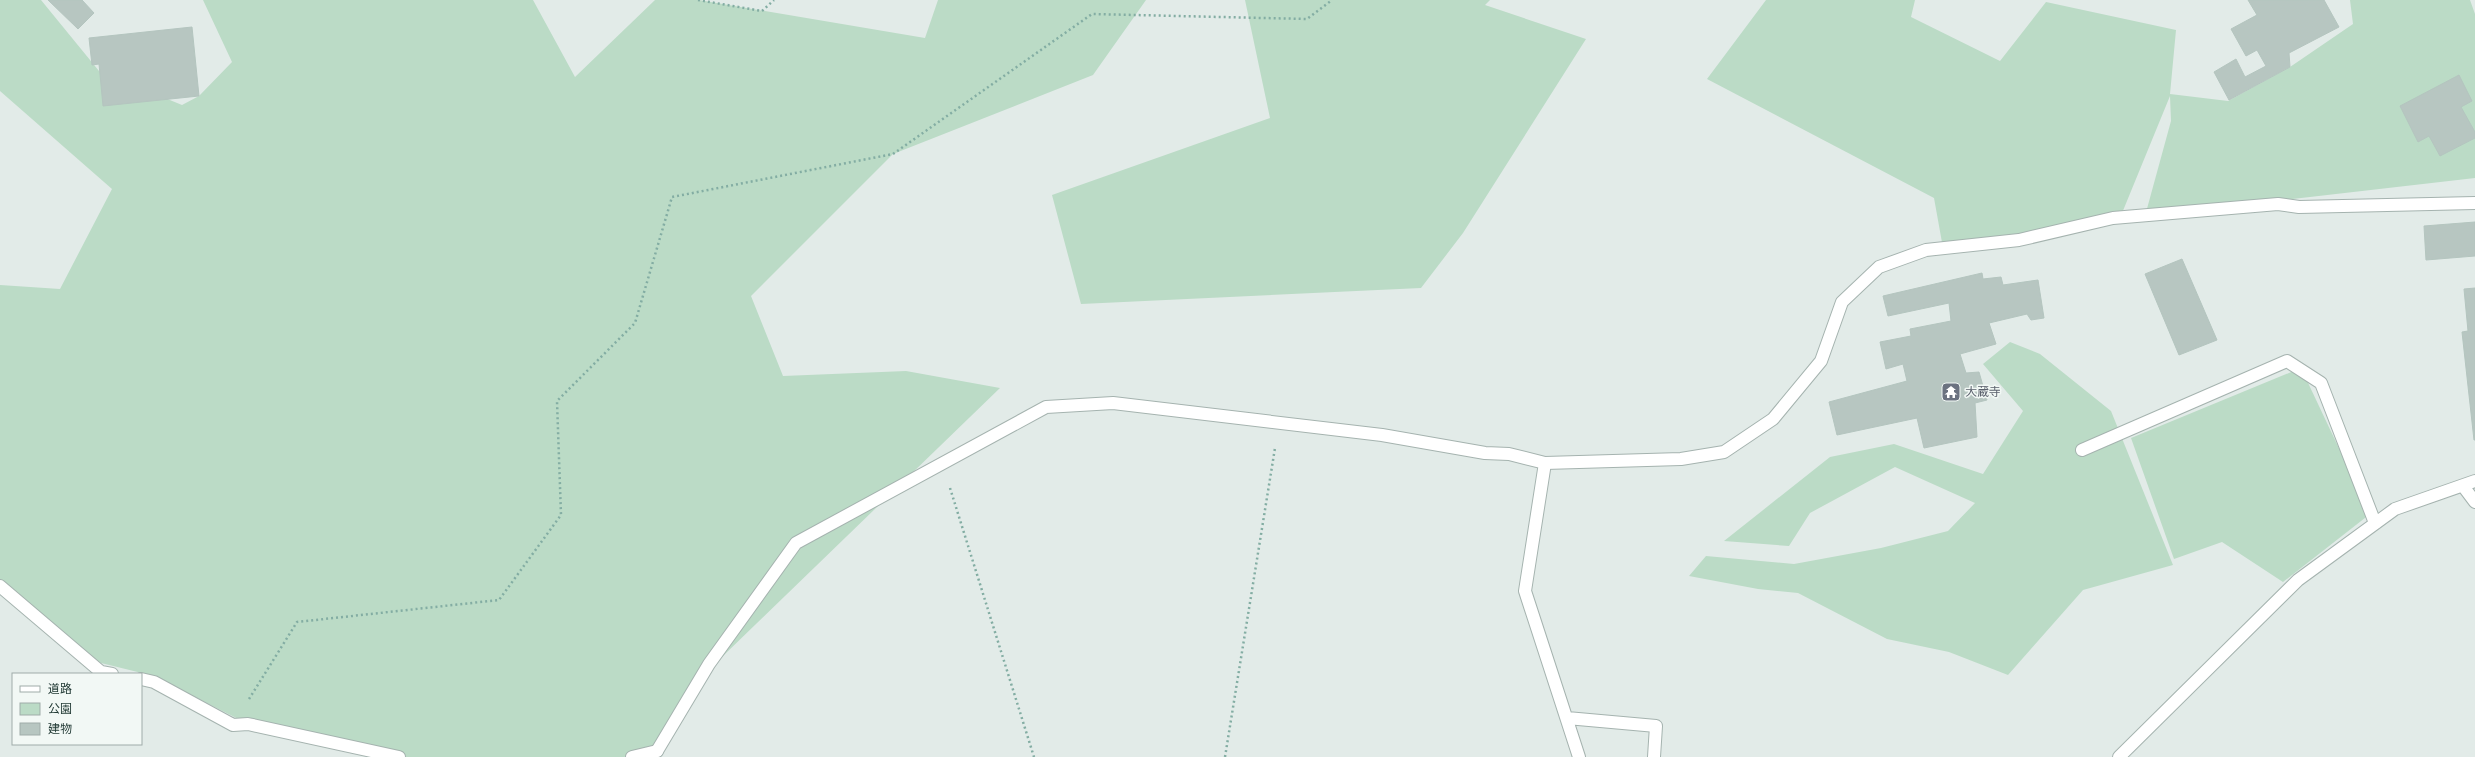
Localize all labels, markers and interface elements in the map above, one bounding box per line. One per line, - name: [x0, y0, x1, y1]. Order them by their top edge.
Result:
- temple icon: 大蔵寺: [1940, 381, 1962, 403]
- place label: 大蔵寺: [1965, 383, 2001, 401]
- legend: [12, 673, 142, 745]
- text: 道路: [48, 680, 72, 698]
- text: 公園: [48, 700, 72, 718]
- text: 建物: [48, 720, 72, 738]

